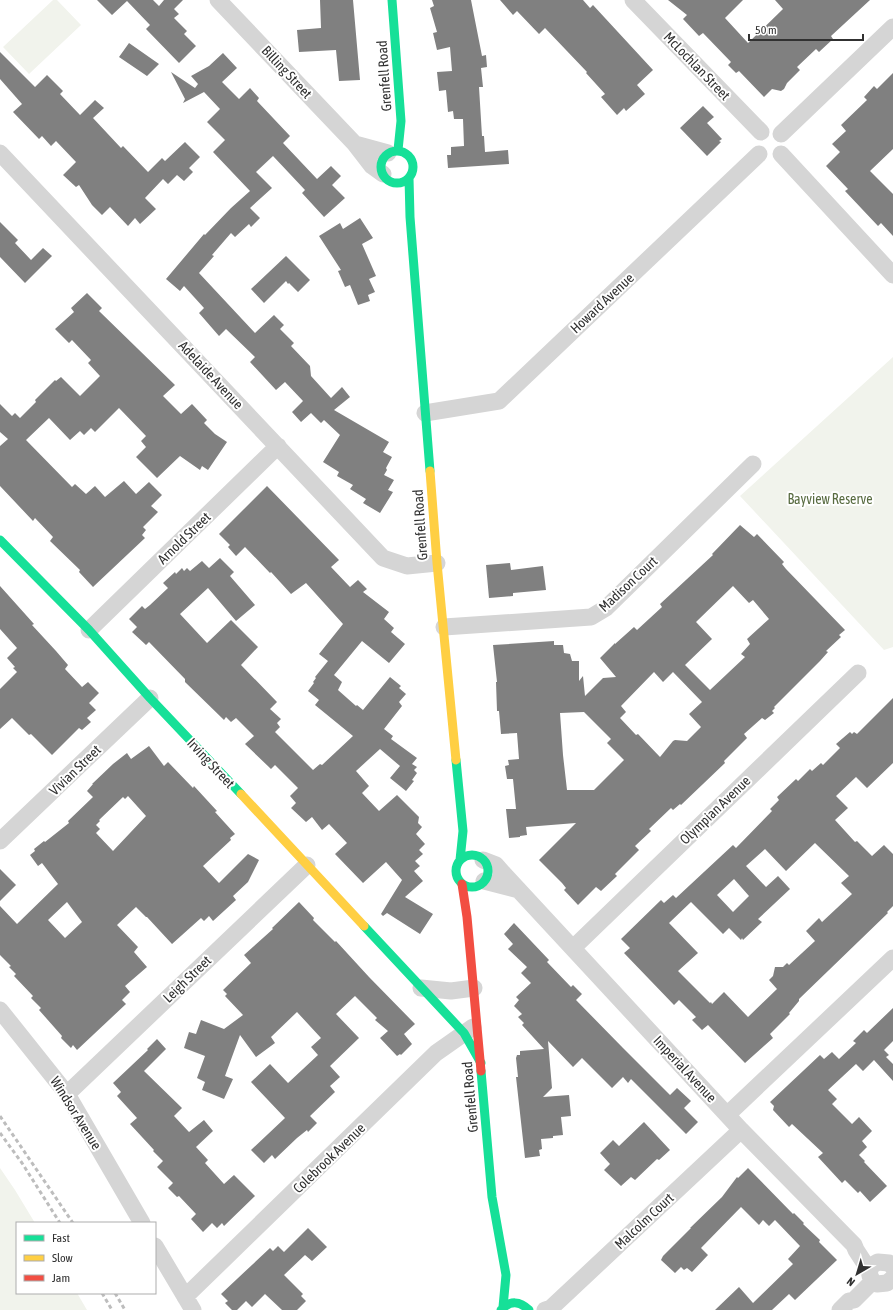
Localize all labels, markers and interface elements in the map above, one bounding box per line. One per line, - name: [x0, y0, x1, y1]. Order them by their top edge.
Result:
- scale bar: [749, 16, 863, 42]
- text: 50 m: [755, 23, 777, 37]
- street label: McLochlan Street: [661, 29, 733, 103]
- street label: Grenfell Road: [374, 40, 394, 112]
- street label: Billing Street: [259, 42, 315, 102]
- street label: Howard Avenue: [567, 270, 637, 336]
- street label: Adelaide Avenue: [175, 338, 247, 412]
- street label: Grenfell Road: [410, 489, 430, 561]
- park label: Bayview Reserve: [787, 491, 873, 507]
- street label: Arnold Street: [154, 509, 214, 567]
- street label: Madison Court: [596, 553, 660, 615]
- street label: Irving Street: [184, 735, 238, 791]
- street label: Vivian Street: [46, 742, 104, 798]
- street label: Olympian Avenue: [677, 772, 753, 848]
- street label: Leigh Street: [160, 952, 214, 1006]
- street label: Imperial Avenue: [650, 1033, 720, 1105]
- street label: Grenfell Road: [459, 1061, 481, 1133]
- street label: Windsor Avenue: [47, 1074, 105, 1152]
- street label: Colebrook Avenue: [290, 1120, 368, 1196]
- street label: Malcolm Court: [611, 1190, 677, 1252]
- legend: [16, 1222, 156, 1294]
- text: Fast: [52, 1231, 70, 1245]
- text: Slow: [52, 1251, 73, 1265]
- north arrow: [837, 1254, 877, 1294]
- text: Jam: [52, 1271, 70, 1285]
- text: N: [845, 1275, 857, 1289]

